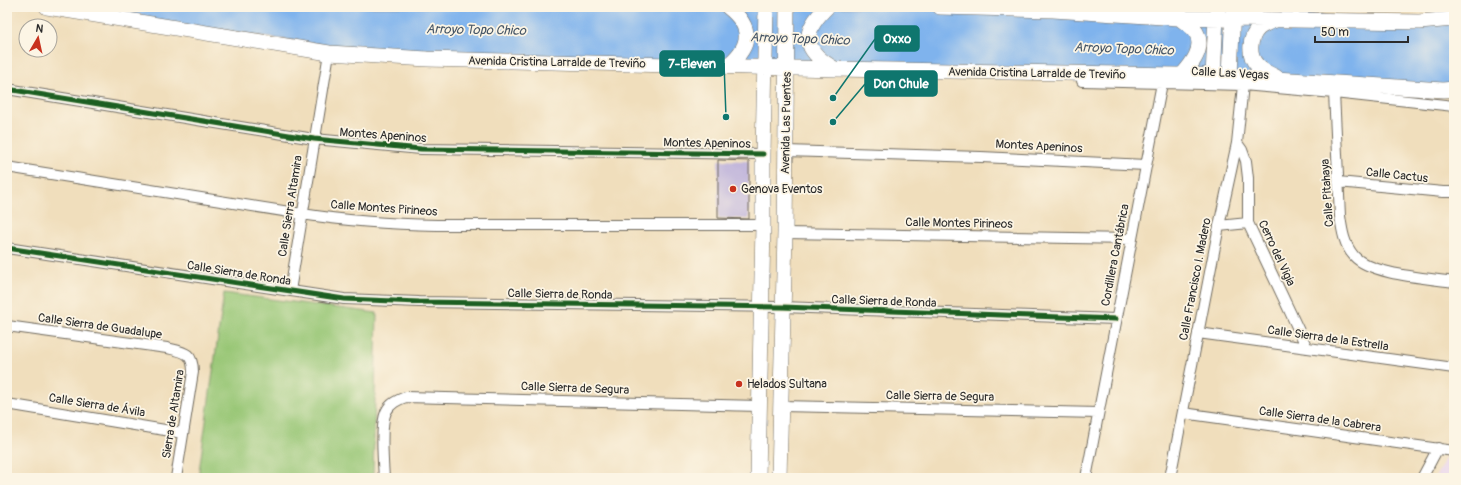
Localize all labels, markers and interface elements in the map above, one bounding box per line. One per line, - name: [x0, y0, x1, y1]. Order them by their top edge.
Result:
- north arrow: [18, 18, 58, 58]
- scale bar: [1315, 18, 1408, 44]
- water label: Arroyo Topo Chico: [426, 21, 527, 39]
- text: N: [35, 22, 45, 36]
- text: 50 m: [1321, 25, 1349, 40]
- callout: Oxxo: [875, 26, 919, 51]
- water label: Arroyo Topo Chico: [750, 29, 851, 49]
- text: Oxxo: [883, 31, 911, 47]
- water label: Arroyo Topo Chico: [1074, 39, 1175, 59]
- callout: 7-Eleven: [660, 51, 724, 76]
- street label: Avenida Cristina Larralde de Treviño: [468, 53, 647, 72]
- text: 7-Eleven: [668, 56, 717, 72]
- street label: Avenida Cristina Larralde de Treviño: [948, 64, 1127, 83]
- street label: Calle Las Vegas: [1191, 64, 1270, 83]
- street label: Avenida Las Puentes: [778, 71, 795, 174]
- callout: Don Chule: [865, 71, 937, 96]
- text: Don Chule: [873, 76, 929, 92]
- street label: Montes Apeninos: [339, 125, 428, 146]
- street label: Montes Apeninos: [663, 135, 751, 152]
- street label: Montes Apeninos: [995, 137, 1084, 156]
- street label: Calle Sierra Altamira: [275, 154, 306, 258]
- street label: Calle Pitahaya: [1318, 158, 1337, 228]
- street label: Calle Cactus: [1365, 165, 1429, 186]
- place label: Genova Eventos: [741, 182, 823, 197]
- marker: Genova Eventos: [728, 184, 738, 194]
- street label: Calle Montes Pirineos: [330, 197, 439, 220]
- street label: Cordillera Cantábrica: [1098, 202, 1133, 307]
- street label: Calle Montes Pirineos: [905, 215, 1013, 232]
- street label: Calle Francisco I. Madero: [1176, 216, 1215, 342]
- street label: Cerro del Vigia: [1255, 218, 1299, 289]
- street label: Calle Sierra de Ronda: [186, 258, 292, 289]
- street label: Calle Sierra de Ronda: [507, 286, 613, 303]
- street label: Calle Sierra de Ronda: [831, 292, 937, 311]
- street label: Calle Sierra de Guadalupe: [37, 310, 163, 343]
- street label: Calle Sierra de la Estrella: [1266, 323, 1390, 354]
- street label: Sierra de Altamira: [159, 368, 188, 460]
- place label: Helados Sultana: [747, 377, 827, 392]
- street label: Calle Sierra de Segura: [521, 379, 630, 398]
- marker: Helados Sultana: [734, 379, 744, 389]
- street label: Calle Sierra de Segura: [886, 388, 995, 405]
- street label: Calle Sierra de Ávila: [48, 389, 147, 421]
- street label: Calle Sierra de la Cabrera: [1258, 403, 1382, 436]

